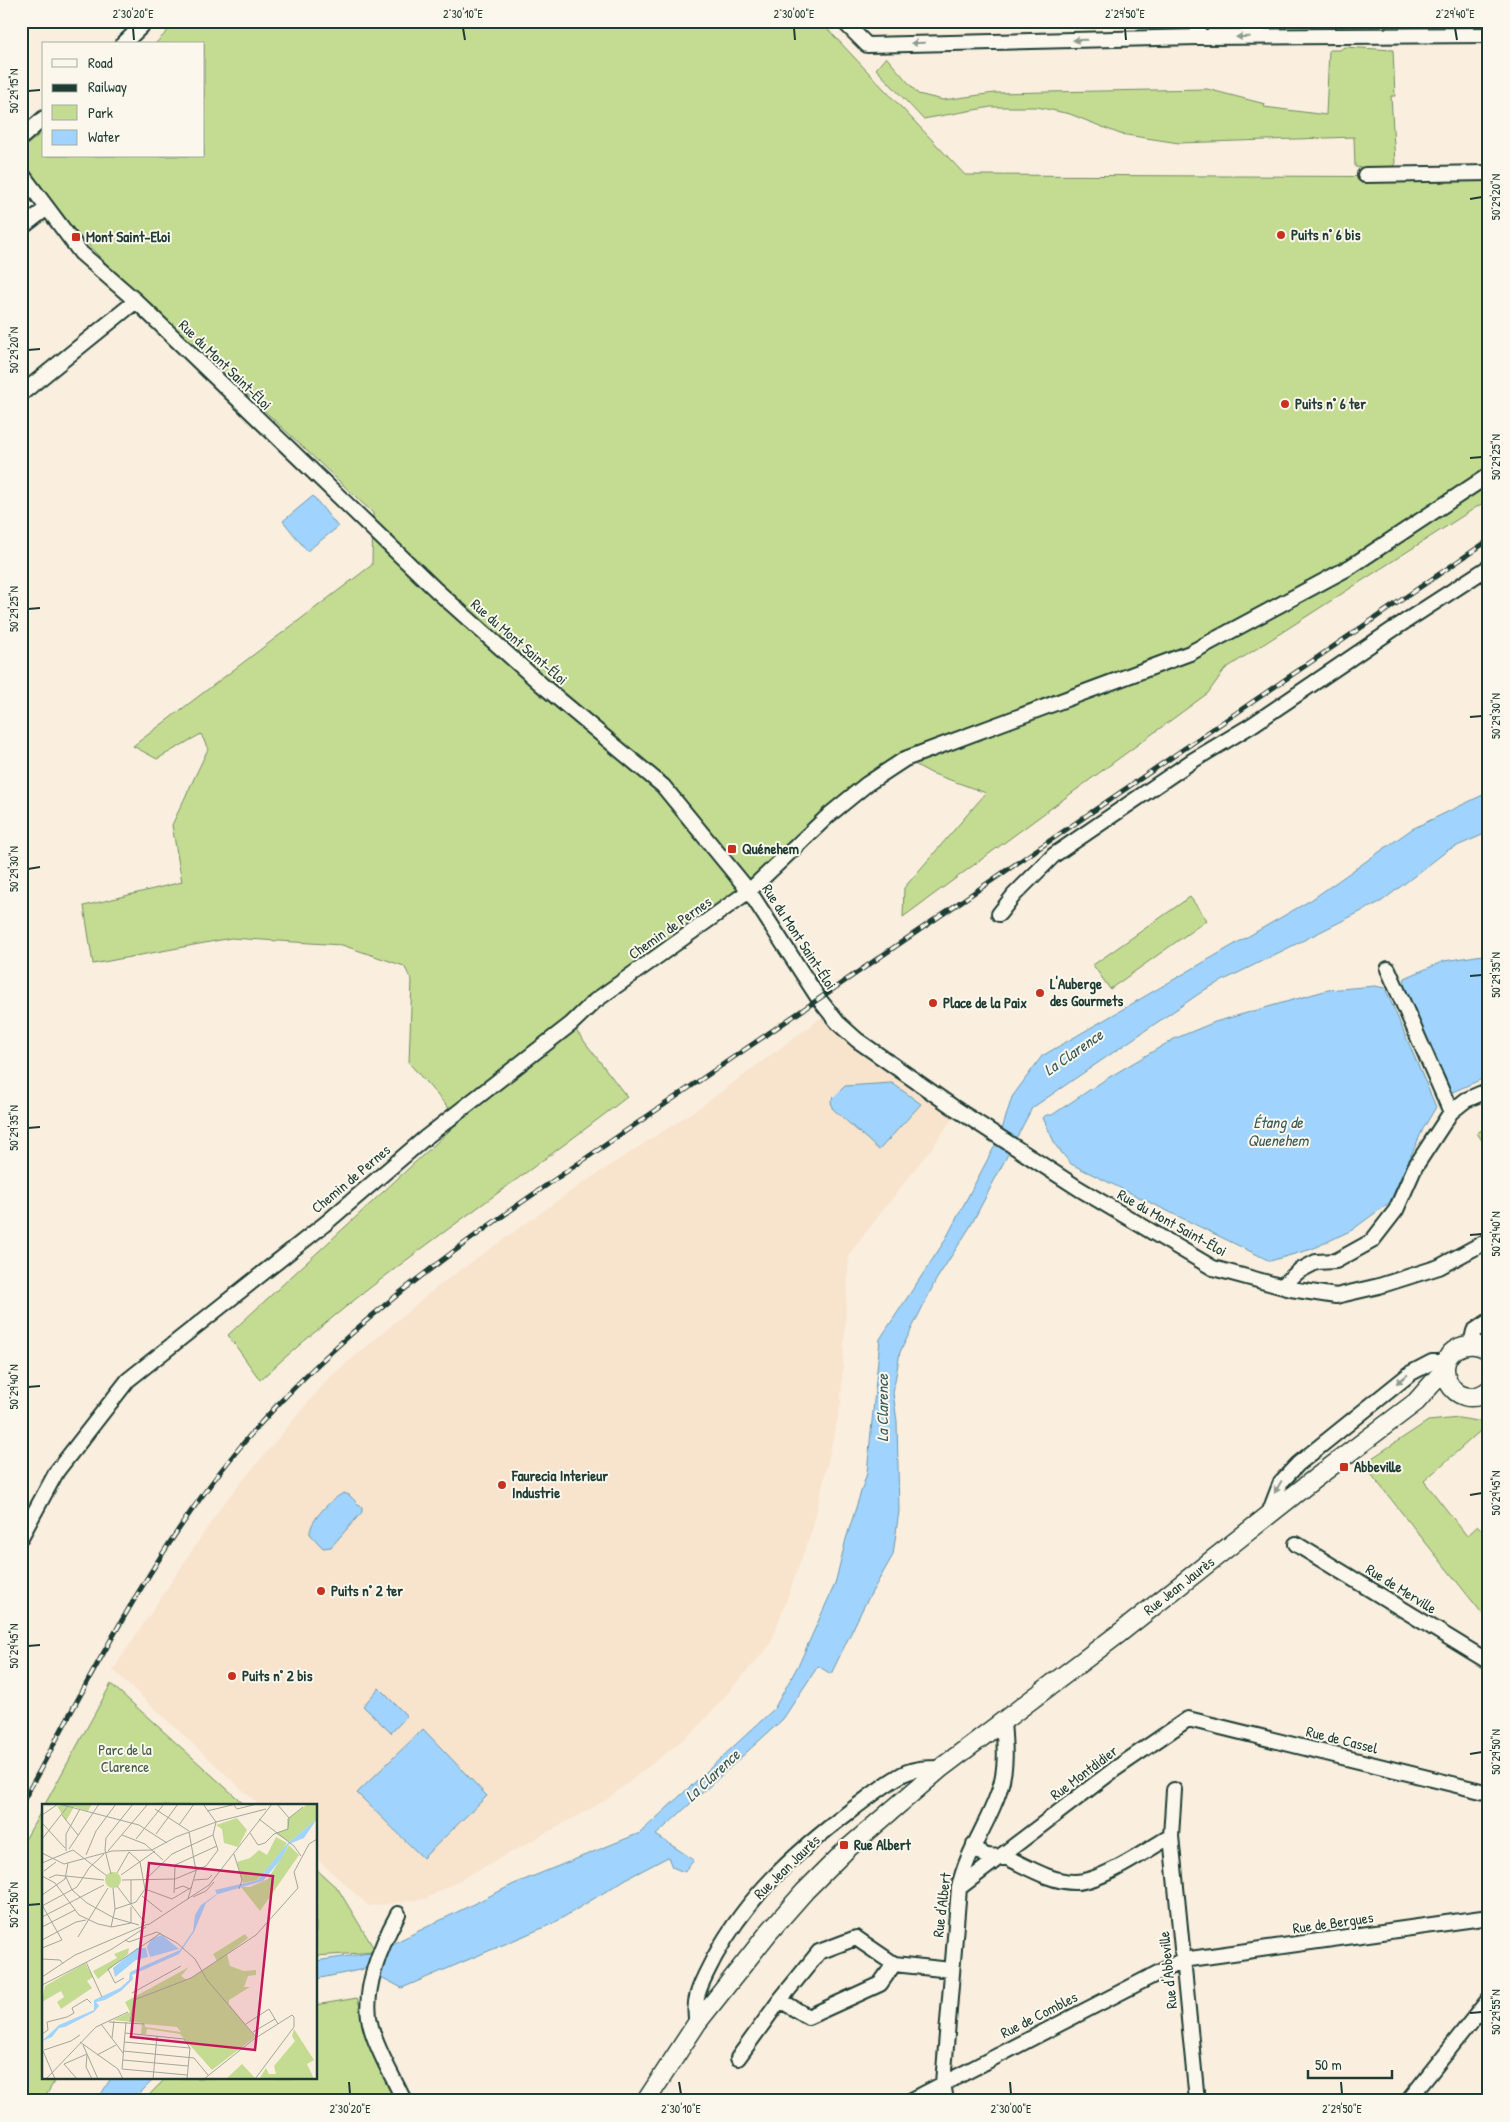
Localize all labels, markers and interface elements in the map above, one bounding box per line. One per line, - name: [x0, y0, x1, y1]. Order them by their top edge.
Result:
- text: 2°30'20"E: [112, 5, 154, 22]
- text: 2°30'10"E: [443, 5, 484, 22]
- text: 2°30'00"E: [774, 5, 815, 22]
- text: 2°29'50"E: [1105, 5, 1146, 22]
- text: 2°29'40"E: [1435, 5, 1475, 22]
- one-way arrow: [1234, 33, 1250, 41]
- one-way arrow: [1072, 36, 1088, 44]
- one-way arrow: [910, 40, 926, 48]
- legend: [42, 42, 205, 158]
- text: Road: [88, 52, 113, 73]
- text: 50°29'15"N: [5, 69, 22, 113]
- text: Railway: [88, 76, 127, 97]
- text: Park: [88, 102, 113, 123]
- text: Water: [88, 126, 120, 147]
- text: 50°29'20"N: [1487, 174, 1504, 220]
- place label: Puits n° 6 bis: [1291, 224, 1361, 245]
- place label: Mont Saint-Eloi: [86, 226, 171, 247]
- marker: Puits n° 6 bis: [1275, 229, 1287, 241]
- marker: Mont Saint-Eloi: [70, 231, 82, 243]
- street label: Rue du Mont Saint-Éloi: [174, 315, 277, 415]
- text: 50°29'20"N: [5, 327, 22, 373]
- place label: Puits n° 6 ter: [1295, 393, 1366, 414]
- marker: Puits n° 6 ter: [1279, 398, 1291, 410]
- text: 50°29'25"N: [1487, 434, 1504, 480]
- text: 50°29'25"N: [5, 586, 22, 632]
- street label: Rue du Mont Saint-Éloi: [466, 594, 572, 690]
- text: 50°29'30"N: [1487, 693, 1504, 739]
- place label: Quénehem: [742, 838, 799, 859]
- marker: Quénehem: [726, 843, 738, 855]
- text: 50°29'30"N: [5, 846, 22, 892]
- street label: Rue du Mont Saint-Éloi: [757, 880, 841, 994]
- street label: Chemin de Pernes: [624, 891, 716, 964]
- text: 50°29'35"N: [1487, 952, 1504, 998]
- place label: L'Auberge des Gourmets: [1050, 973, 1123, 1011]
- marker: L'Auberge des Gourmets: [1034, 987, 1046, 999]
- place label: Place de la Paix: [943, 992, 1027, 1013]
- marker: Place de la Paix: [927, 997, 939, 1009]
- water label: La Clarence: [1039, 1023, 1107, 1080]
- text: 50°29'35"N: [5, 1105, 22, 1151]
- water label: Étang de Quenehem: [1248, 1111, 1310, 1151]
- street label: Chemin de Pernes: [307, 1139, 395, 1218]
- street label: Rue du Mont Saint-Éloi: [1114, 1184, 1231, 1261]
- text: 50°29'40"N: [1487, 1211, 1504, 1257]
- text: 50°29'40"N: [5, 1364, 22, 1410]
- water label: La Clarence: [871, 1374, 893, 1442]
- one-way arrow: [1396, 1374, 1409, 1385]
- place label: Abbeville: [1354, 1456, 1401, 1477]
- marker: Abbeville: [1338, 1461, 1350, 1473]
- place label: Faurecia Interieur Industrie: [511, 1465, 608, 1503]
- text: 50°29'45"N: [1487, 1471, 1504, 1515]
- marker: Faurecia Interieur Industrie: [496, 1479, 508, 1491]
- one-way arrow: [1274, 1481, 1283, 1494]
- street label: Rue Jean Jaurès: [1139, 1551, 1219, 1620]
- street label: Rue de Merville: [1362, 1558, 1441, 1619]
- place label: Puits n° 2 ter: [331, 1580, 403, 1601]
- marker: Puits n° 2 ter: [315, 1585, 327, 1597]
- text: 50°29'45"N: [5, 1624, 22, 1668]
- place label: Puits n° 2 bis: [242, 1665, 313, 1686]
- marker: Puits n° 2 bis: [226, 1670, 238, 1682]
- street label: Rue de Cassel: [1304, 1720, 1380, 1759]
- text: 50°29'50"N: [1487, 1729, 1504, 1775]
- park label: Parc de la Clarence: [98, 1739, 152, 1777]
- street label: Rue Montdidier: [1046, 1740, 1122, 1805]
- water label: La Clarence: [680, 1743, 745, 1806]
- inset map: [42, 1804, 318, 2080]
- street label: Rue Jean Jaurès: [749, 1829, 825, 1904]
- place label: Rue Albert: [854, 1834, 911, 1855]
- marker: Rue Albert: [838, 1839, 850, 1851]
- street label: Rue d'Albert: [927, 1871, 956, 1938]
- text: 50°29'50"N: [5, 1882, 22, 1928]
- street label: Rue de Bergues: [1291, 1906, 1375, 1939]
- street label: Rue d'Abbeville: [1153, 1930, 1182, 2010]
- street label: Rue de Combles: [997, 1986, 1081, 2043]
- text: 50°29'55"N: [1487, 1989, 1504, 2035]
- scale bar: [1308, 2047, 1391, 2079]
- text: 50 m: [1315, 2054, 1342, 2075]
- text: 2°30'20"E: [329, 2100, 371, 2117]
- text: 2°30'10"E: [661, 2100, 702, 2117]
- text: 2°30'00"E: [991, 2100, 1032, 2117]
- text: 2°29'50"E: [1322, 2100, 1363, 2117]

